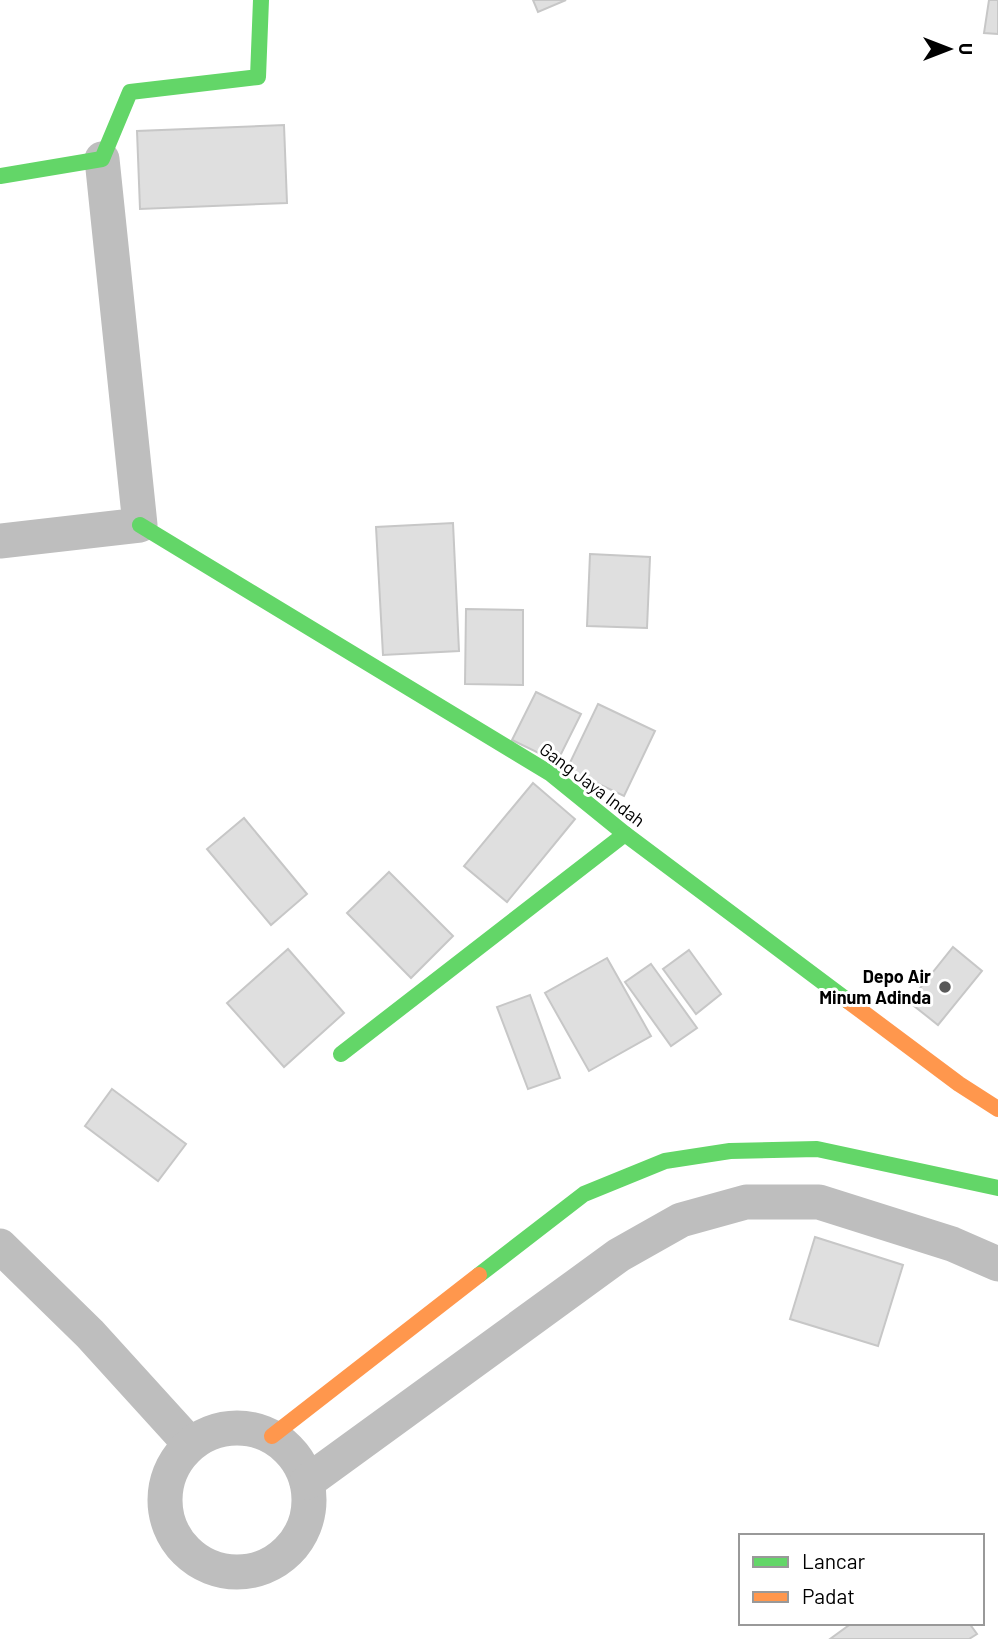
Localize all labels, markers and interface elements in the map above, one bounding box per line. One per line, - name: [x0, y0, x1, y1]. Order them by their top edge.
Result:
- north arrow: [914, 14, 984, 84]
- text: U: [955, 43, 978, 55]
- street label: Gang Jaya Indah: [536, 737, 650, 831]
- place label: Depo Air Minum Adinda: [819, 965, 931, 1008]
- marker: Depo Air Minum Adinda: [937, 979, 953, 995]
- legend: [739, 1534, 984, 1625]
- text: Lancar: [802, 1548, 865, 1573]
- text: Padat: [802, 1583, 855, 1608]

